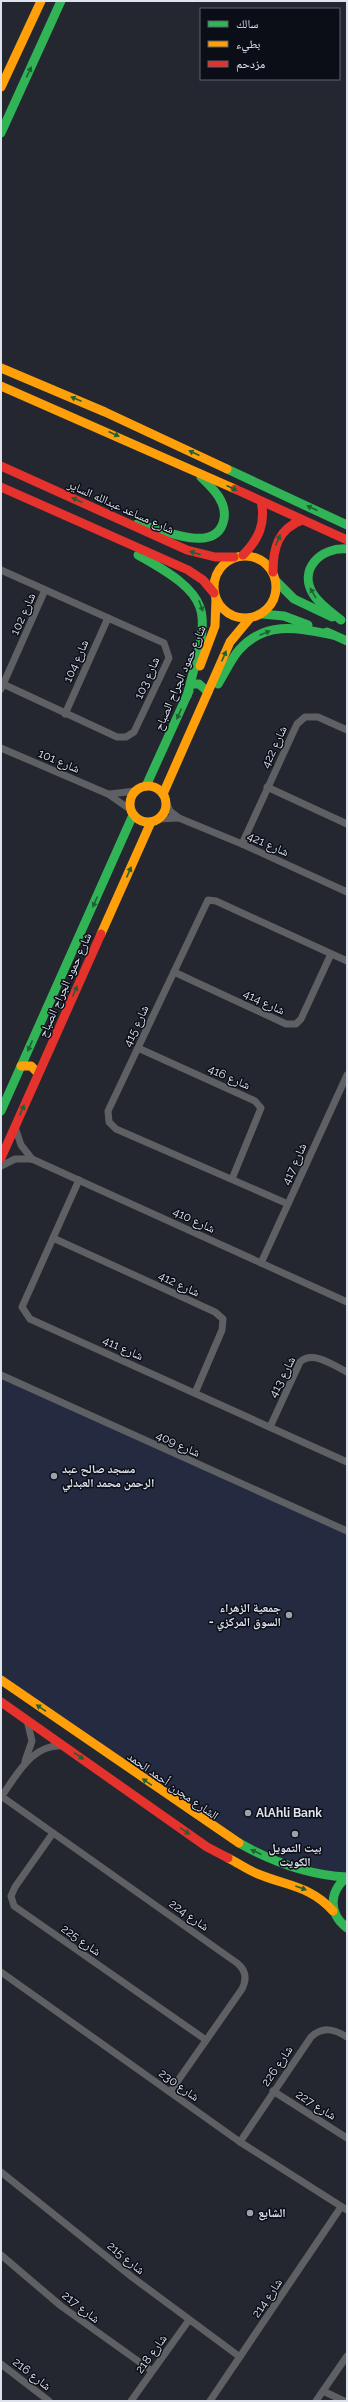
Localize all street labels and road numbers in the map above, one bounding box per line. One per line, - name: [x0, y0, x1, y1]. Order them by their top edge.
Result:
- street label: شارع مساعد عبدالله الساير: [64, 477, 176, 538]
- street label: شارع 102: [8, 591, 39, 638]
- street label: شارع حمود الجراح الصباح: [152, 623, 209, 733]
- street label: شارع 104: [60, 638, 92, 685]
- street label: شارع 103: [132, 655, 163, 702]
- street label: شارع 422: [258, 724, 291, 771]
- street label: شارع 101: [36, 746, 82, 777]
- street label: شارع 421: [245, 829, 291, 860]
- street label: شارع حمود الجراح الصباح: [36, 931, 95, 1040]
- street label: شارع 414: [241, 986, 287, 1019]
- street label: شارع 415: [120, 1003, 153, 1049]
- street label: شارع 416: [205, 1061, 252, 1093]
- street label: شارع 417: [279, 1141, 310, 1187]
- street label: شارع 410: [170, 1204, 217, 1237]
- street label: شارع 412: [156, 1268, 202, 1301]
- street label: شارع 411: [100, 1333, 145, 1364]
- street label: شارع 413: [266, 1354, 299, 1400]
- street label: شارع 409: [153, 1428, 202, 1461]
- street label: الشارع مجرن أحمد الحمد: [124, 1749, 221, 1824]
- street label: شارع 224: [166, 1896, 212, 1934]
- street label: شارع 225: [58, 1921, 103, 1959]
- street label: شارع 226: [258, 2043, 296, 2089]
- street label: شارع 230: [156, 2066, 202, 2105]
- street label: شارع 227: [293, 2087, 339, 2124]
- street label: شارع 215: [104, 2239, 148, 2278]
- street label: شارع 214: [249, 2276, 286, 2321]
- street label: شارع 217: [59, 2288, 103, 2327]
- street label: شارع 218: [132, 2332, 171, 2377]
- street label: شارع 216: [10, 2355, 54, 2394]

